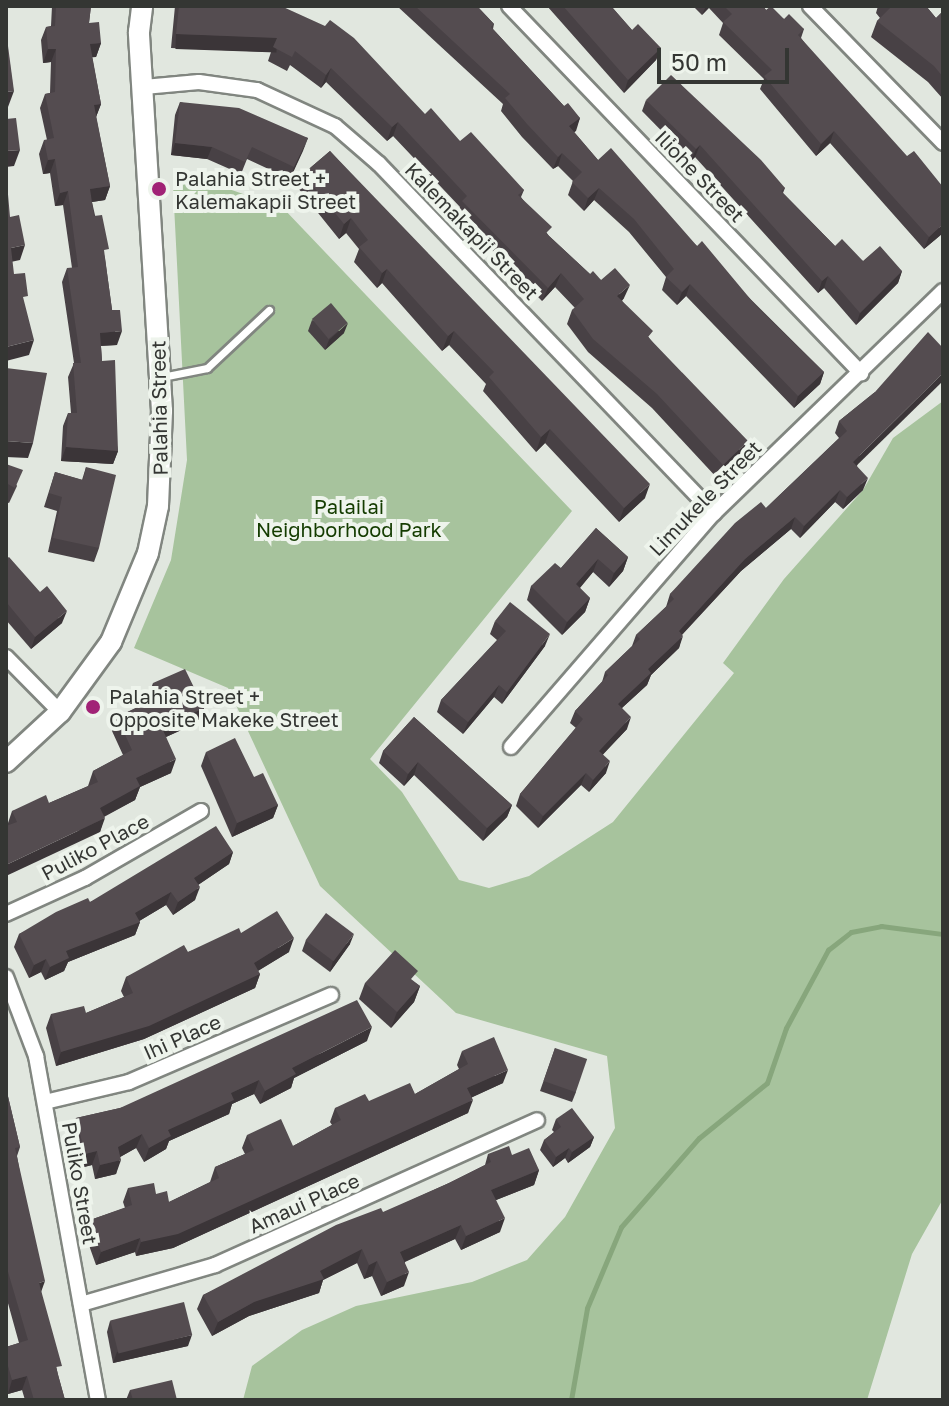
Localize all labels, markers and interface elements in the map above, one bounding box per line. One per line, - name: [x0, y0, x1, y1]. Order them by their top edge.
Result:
- scale bar: [661, 32, 793, 82]
- text: 50 m: [671, 47, 727, 76]
- street label: Iliohe Street: [650, 125, 750, 227]
- street label: Kalemakapii Street: [400, 157, 544, 305]
- place label: Palahia Street + Kalemakapii Street: [175, 166, 356, 213]
- marker: Palahia Street + Kalemakapii Street: [150, 180, 168, 198]
- street label: Palahia Street: [146, 340, 172, 476]
- street label: Limukele Street: [644, 435, 766, 561]
- park label: Palailai Neighborhood Park: [256, 495, 442, 542]
- place label: Palahia Street + Opposite Makeke Street: [109, 684, 339, 731]
- marker: Palahia Street + Opposite Makeke Street: [84, 698, 102, 716]
- street label: Puliko Place: [37, 809, 153, 885]
- street label: Ihi Place: [140, 1009, 224, 1065]
- street label: Puliko Street: [57, 1120, 103, 1246]
- street label: Amaui Place: [245, 1168, 363, 1238]

